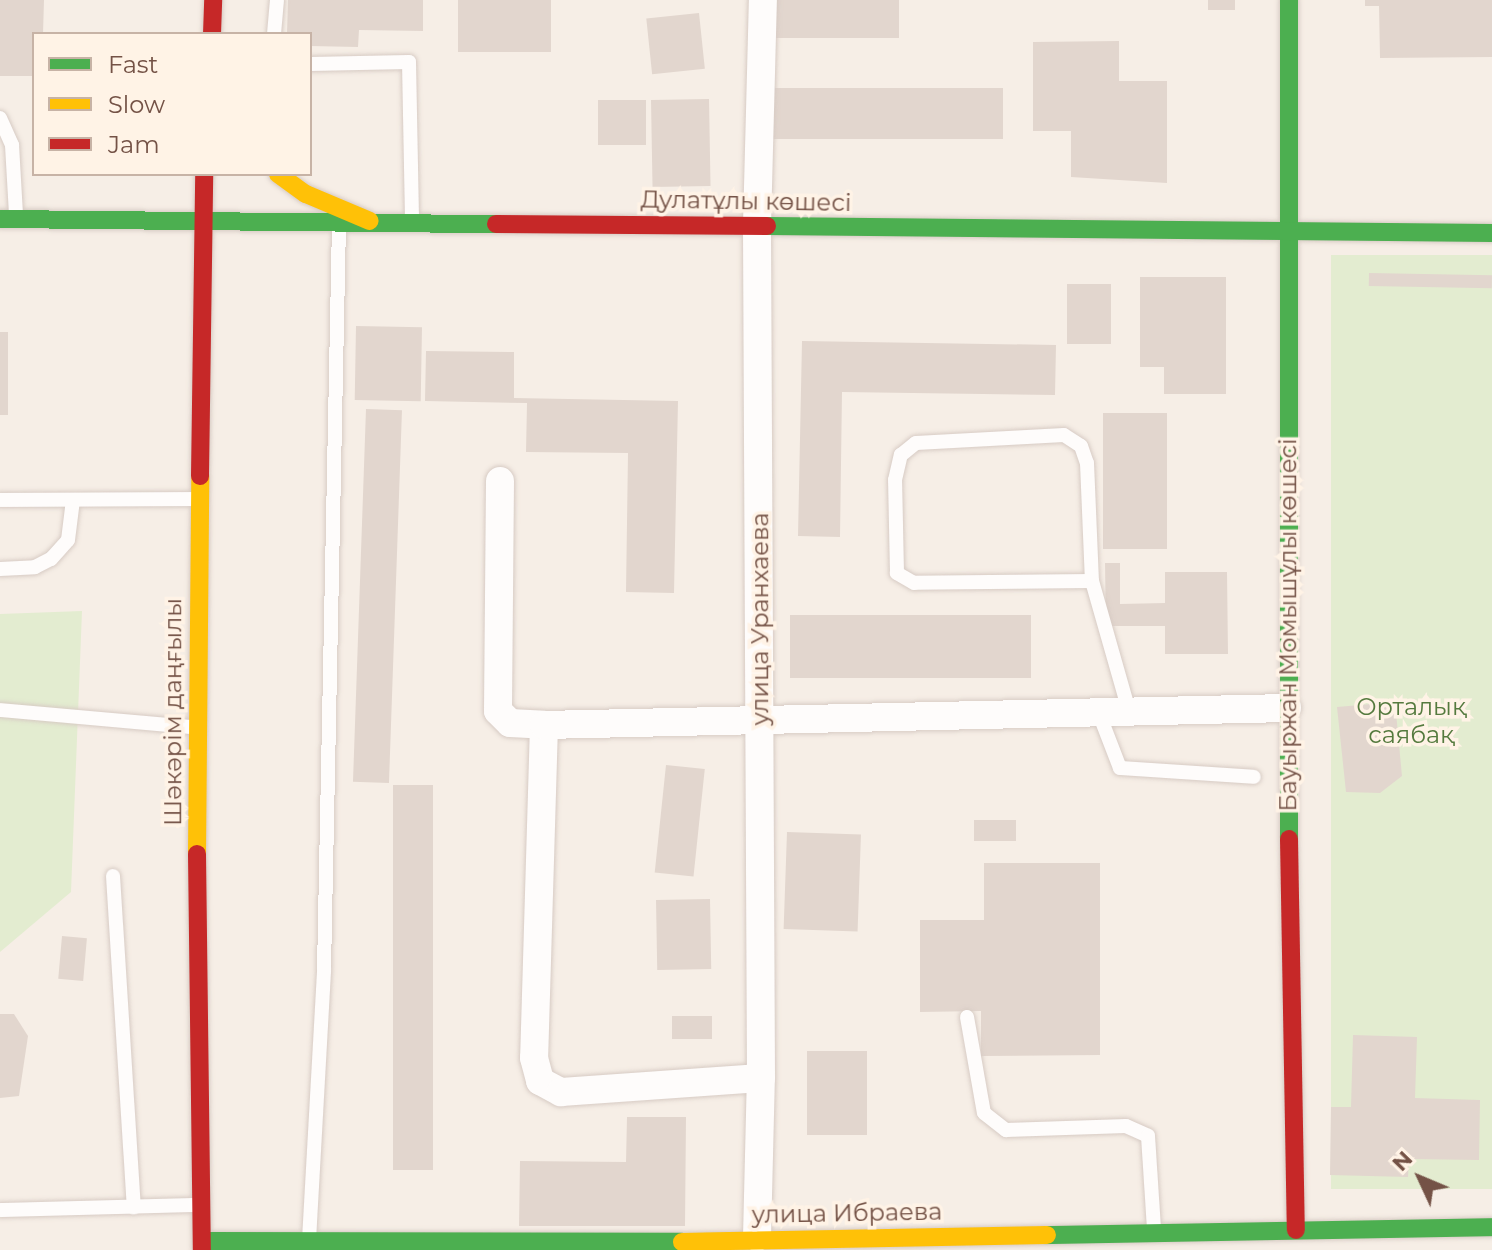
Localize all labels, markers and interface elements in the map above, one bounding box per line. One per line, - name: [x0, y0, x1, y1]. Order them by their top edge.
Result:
- legend: [32, 32, 312, 176]
- text: Fast: [108, 50, 158, 79]
- text: Slow: [108, 90, 165, 119]
- text: Jam: [108, 130, 160, 159]
- street label: Дулатұлы көшесі: [640, 185, 852, 217]
- street label: Бауыржан Момышұлы көшесі: [1274, 438, 1302, 812]
- street label: улица Уранхаева: [746, 512, 774, 726]
- street label: Шәкәрім даңғылы: [159, 598, 187, 826]
- park label: Орталық саябақ: [1356, 693, 1466, 749]
- north arrow: [1380, 1138, 1460, 1218]
- text: N: [1386, 1145, 1418, 1177]
- street label: улица Ибраева: [751, 1197, 943, 1229]

